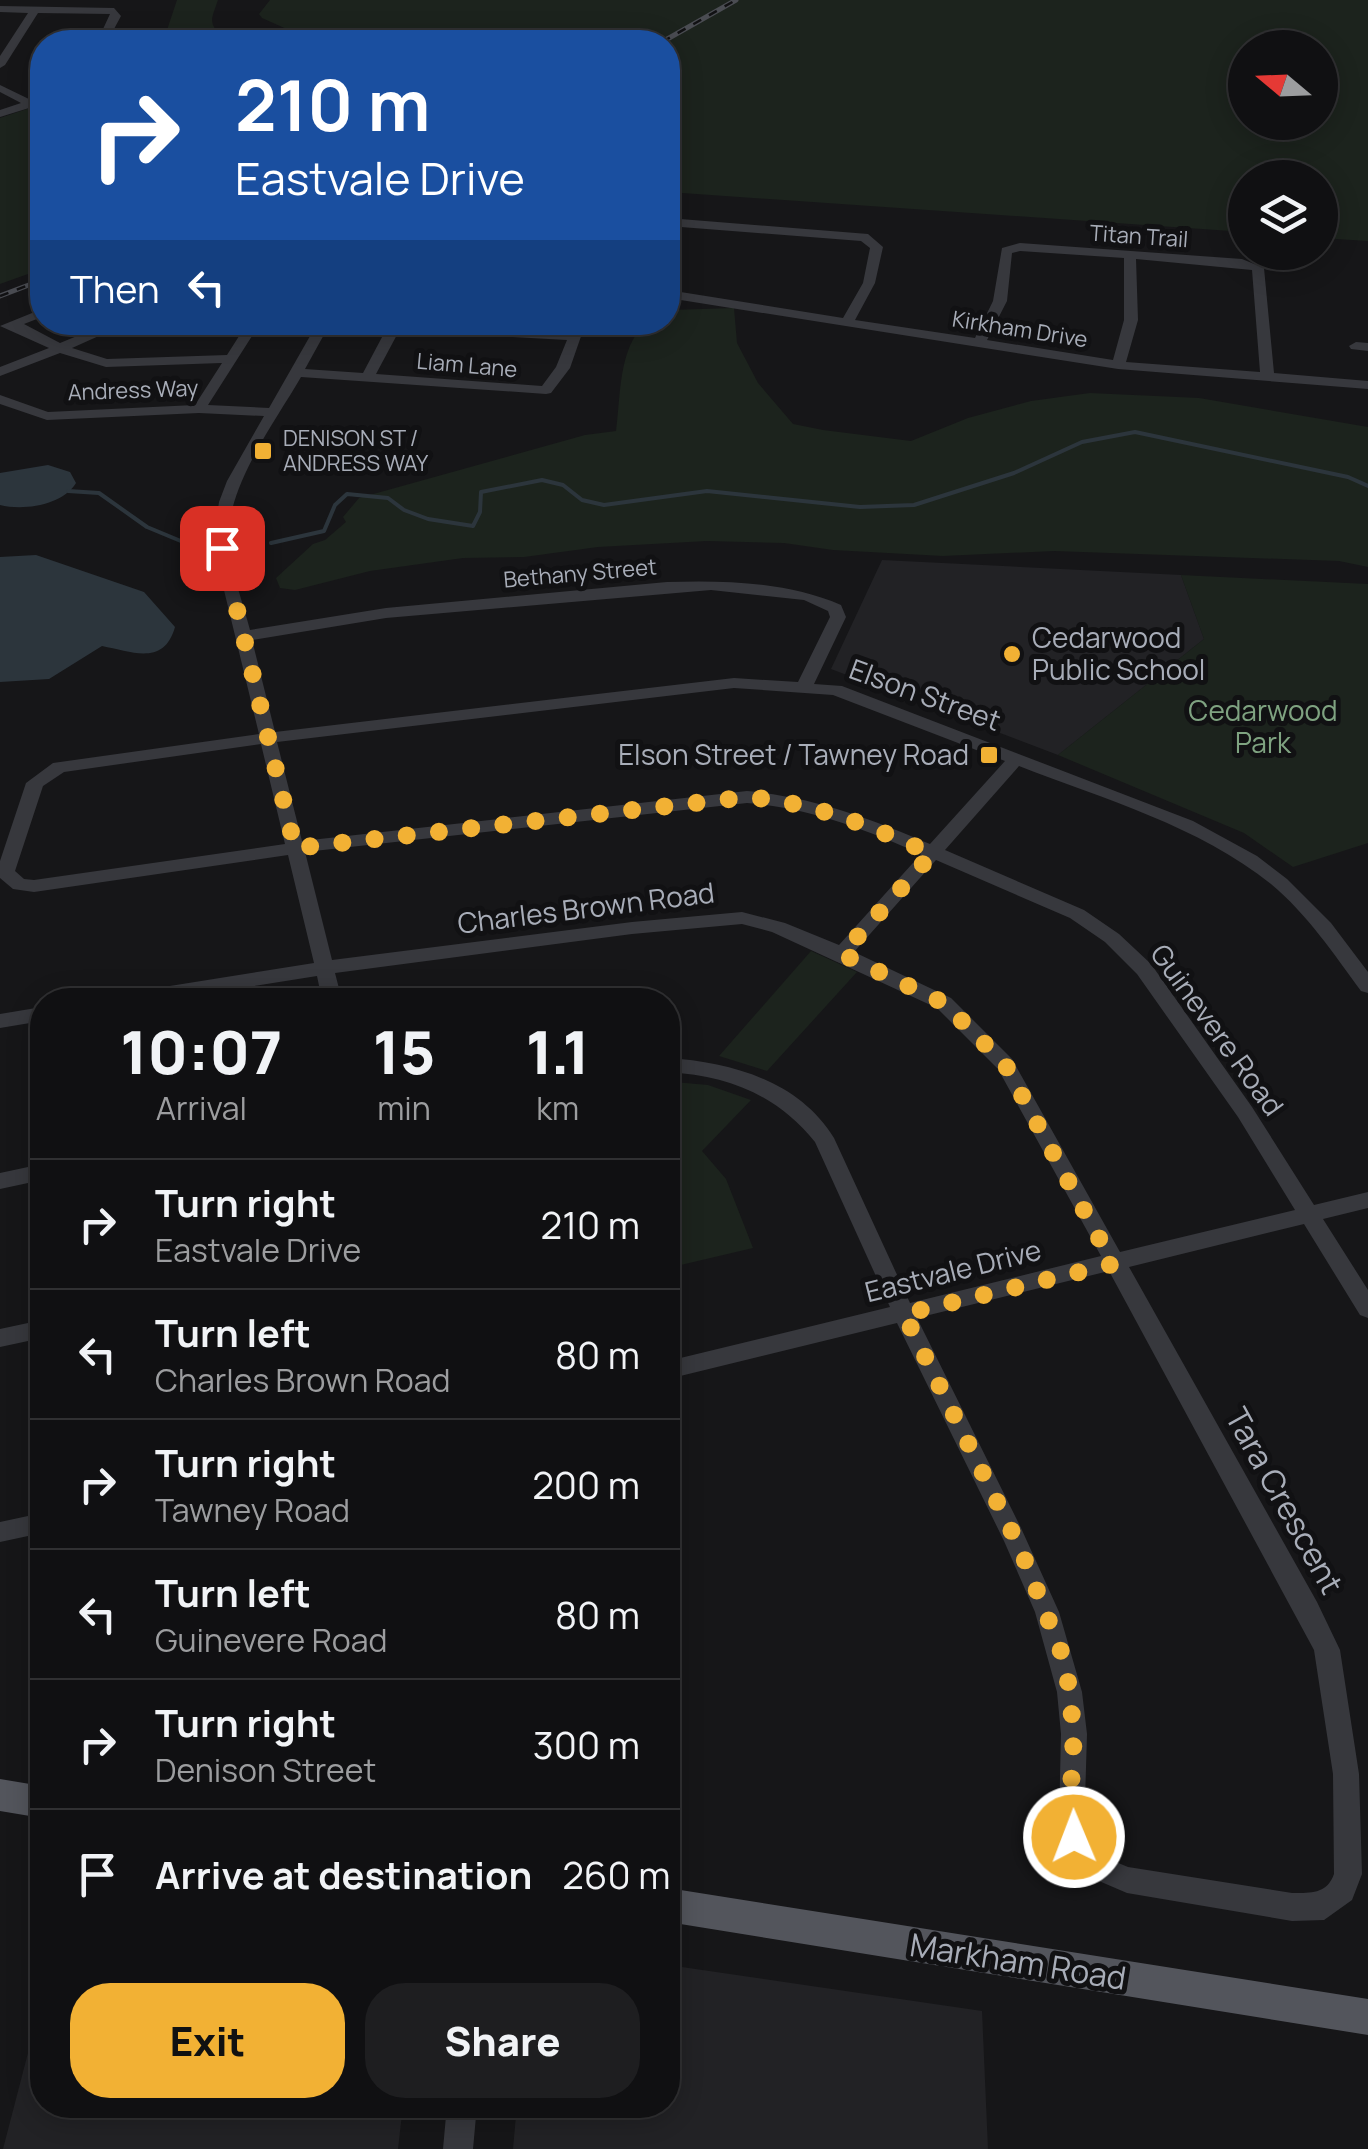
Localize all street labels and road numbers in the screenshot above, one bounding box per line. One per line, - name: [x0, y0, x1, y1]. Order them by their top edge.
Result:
- street label: Titan Trail: [1089, 218, 1189, 254]
- street label: Kirkham Drive: [950, 303, 1090, 355]
- street label: Liam Lane: [415, 346, 519, 384]
- street label: Andress Way: [67, 373, 199, 407]
- street label: Bethany Street: [502, 551, 658, 595]
- street label: Elson Street: [844, 649, 1006, 739]
- street label: Charles Brown Road: [455, 872, 717, 942]
- street label: Guinevere Road: [1143, 936, 1293, 1123]
- street label: Eastvale Drive: [861, 1230, 1045, 1310]
- street label: Tara Crescent: [1216, 1400, 1354, 1602]
- street label: Markham Road: [907, 1922, 1129, 2000]

